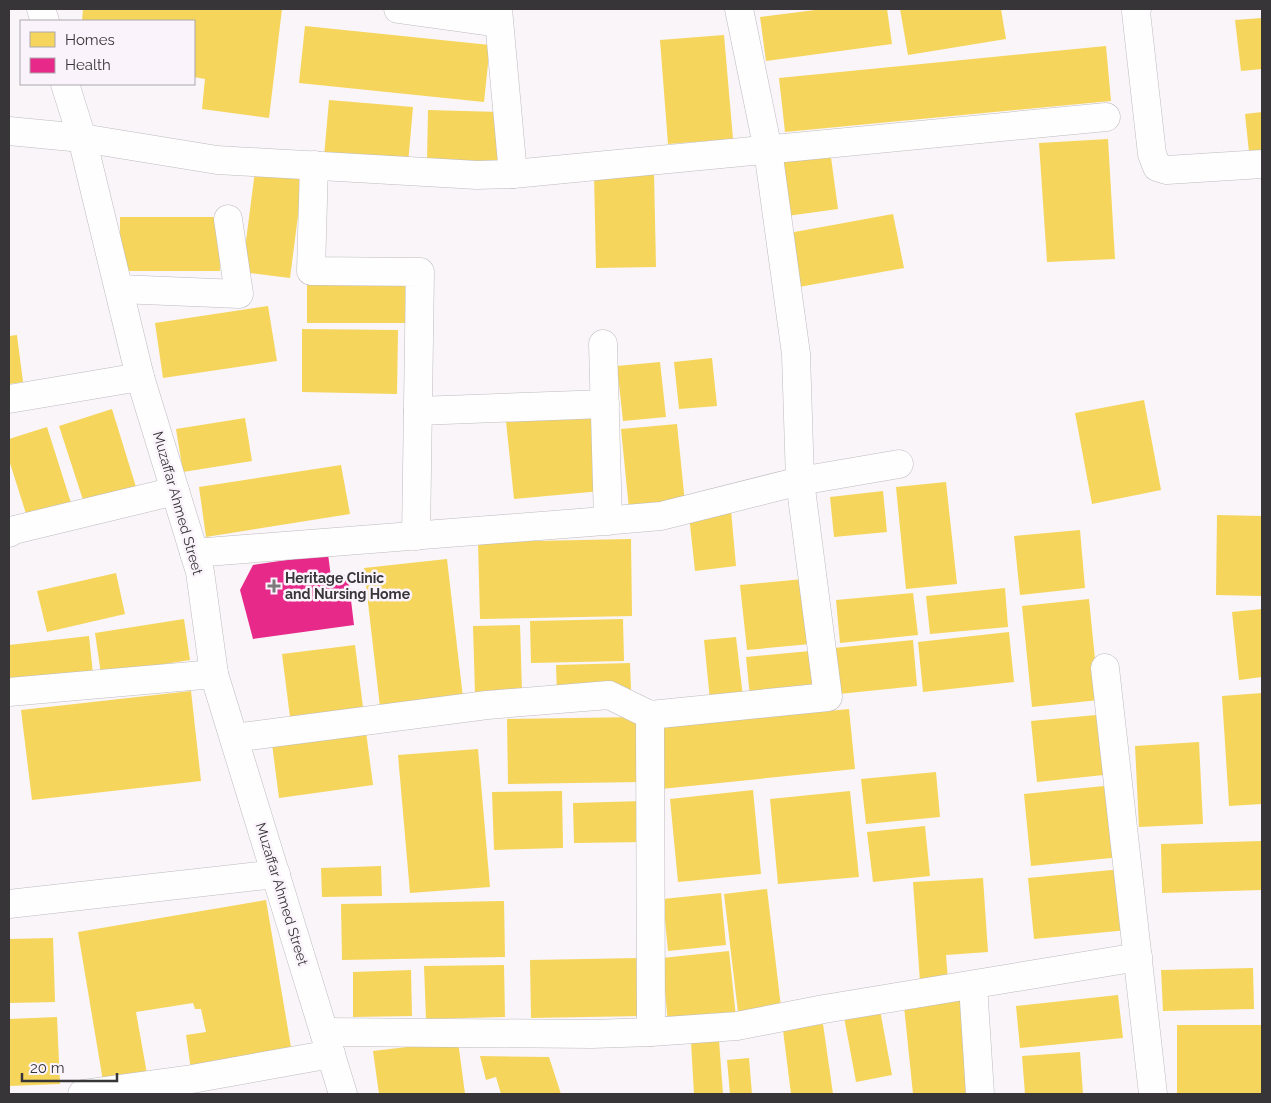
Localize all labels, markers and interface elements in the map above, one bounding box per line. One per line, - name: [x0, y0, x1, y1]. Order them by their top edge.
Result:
- legend: [20, 20, 195, 85]
- text: Homes: [65, 31, 115, 49]
- text: Health: [65, 56, 111, 74]
- street label: Muzaffar Ahmed Street: [150, 430, 206, 577]
- place label: Heritage Clinic and Nursing Home: [285, 570, 411, 602]
- marker: Heritage Clinic and Nursing Home: [267, 579, 281, 593]
- street label: Muzaffar Ahmed Street: [253, 821, 311, 968]
- scale bar: [22, 1050, 118, 1082]
- text: 20 m: [30, 1059, 65, 1077]

